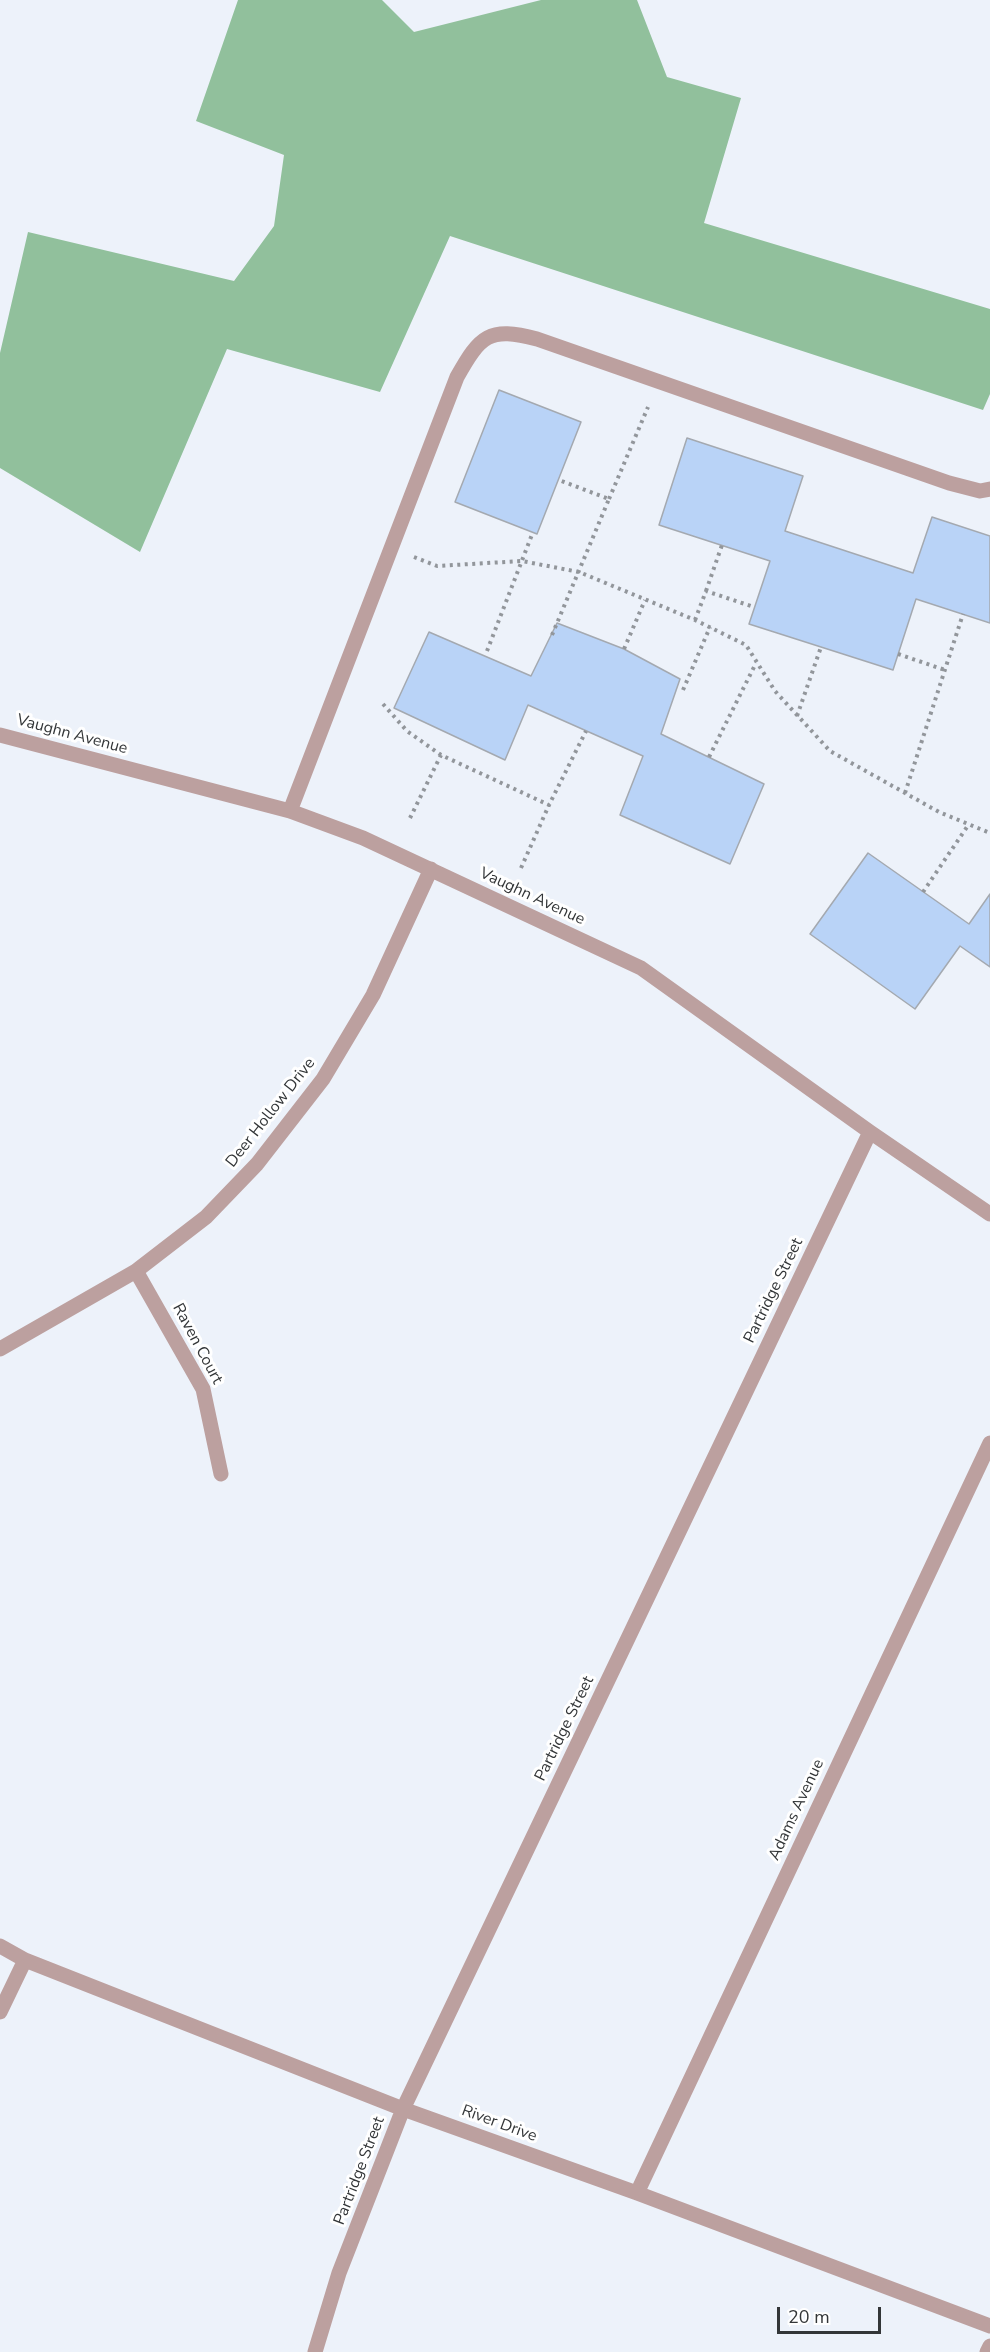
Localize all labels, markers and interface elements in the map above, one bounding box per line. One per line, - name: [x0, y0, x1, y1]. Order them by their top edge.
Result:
- street label: Vaughn Avenue: [15, 711, 129, 759]
- street label: Vaughn Avenue: [476, 864, 588, 930]
- street label: Deer Hollow Drive: [222, 1054, 320, 1172]
- street label: Partridge Street: [740, 1235, 808, 1347]
- street label: Raven Court: [168, 1300, 226, 1388]
- street label: Partridge Street: [531, 1673, 599, 1785]
- street label: Adams Avenue: [765, 1756, 829, 1864]
- street label: River Drive: [459, 2101, 539, 2147]
- street label: Partridge Street: [331, 2114, 389, 2228]
- scale bar: [780, 2295, 884, 2333]
- text: 20 m: [788, 2305, 830, 2329]

